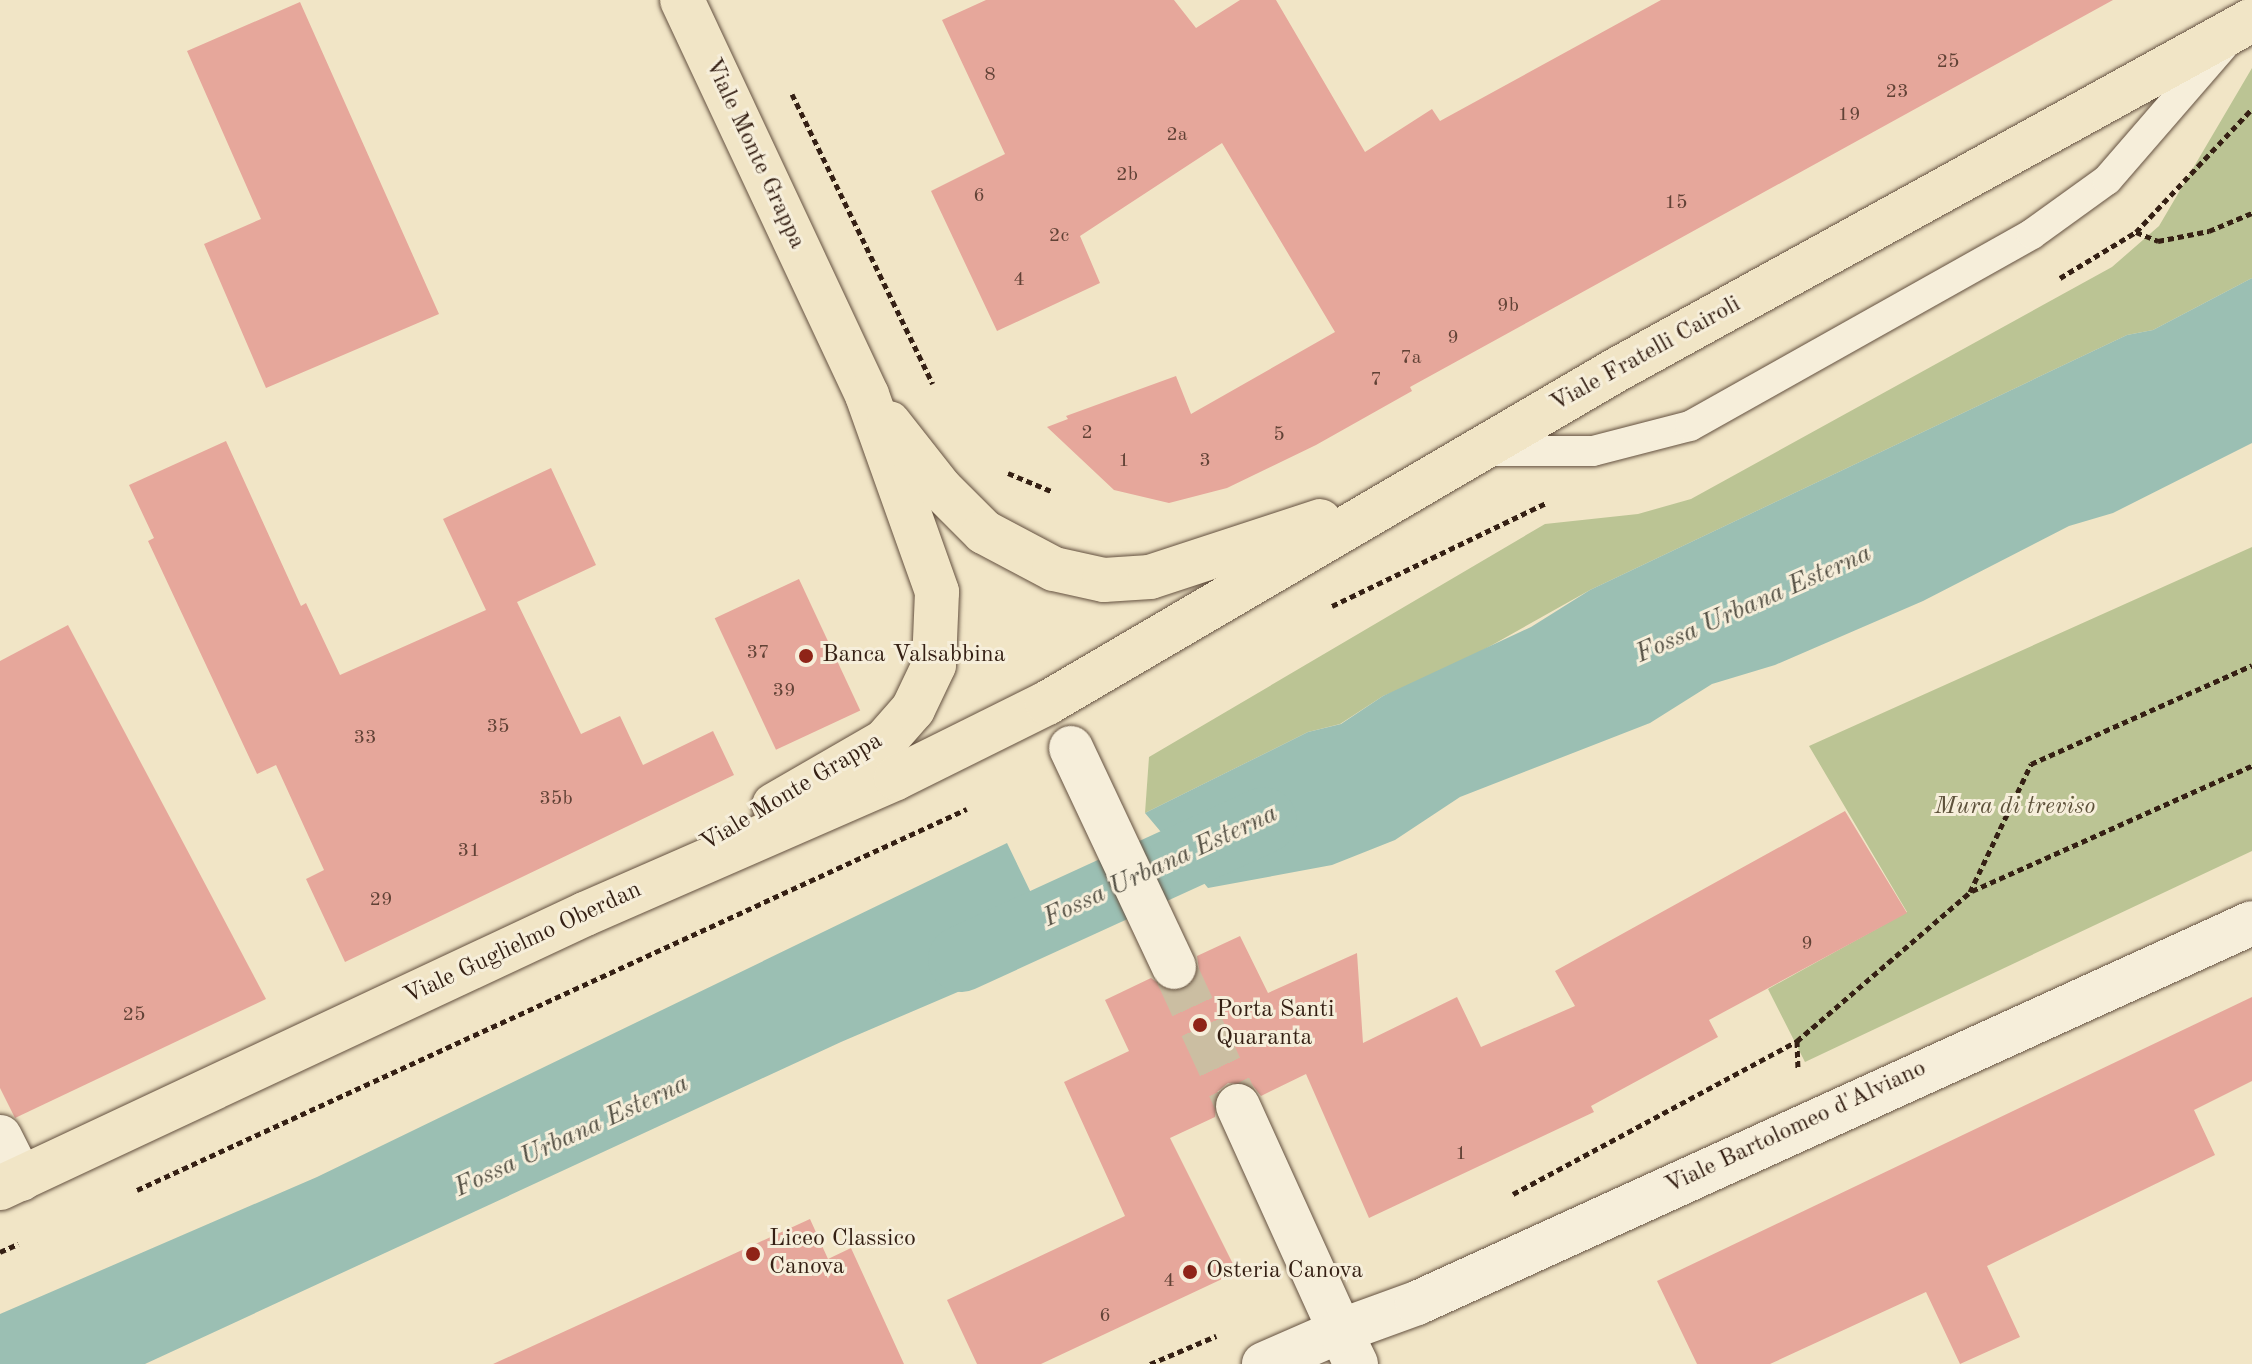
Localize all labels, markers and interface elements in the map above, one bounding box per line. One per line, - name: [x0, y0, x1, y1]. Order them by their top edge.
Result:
- house number: 25: [1936, 50, 1960, 74]
- street label: Viale Monte Grappa: [697, 54, 811, 254]
- house number: 8: [984, 63, 996, 87]
- house number: 23: [1885, 80, 1909, 104]
- house number: 19: [1837, 103, 1861, 127]
- house number: 2a: [1166, 123, 1188, 147]
- house number: 2b: [1116, 163, 1138, 187]
- house number: 6: [973, 184, 985, 208]
- house number: 15: [1664, 191, 1688, 215]
- house number: 2c: [1049, 224, 1069, 248]
- house number: 4: [1013, 268, 1025, 292]
- street label: Viale Fratelli Cairoli: [1546, 291, 1746, 419]
- house number: 9b: [1497, 294, 1519, 318]
- house number: 9: [1447, 326, 1459, 350]
- house number: 7a: [1400, 346, 1422, 370]
- house number: 7: [1370, 368, 1382, 392]
- house number: 2: [1081, 421, 1093, 445]
- house number: 5: [1273, 423, 1285, 447]
- house number: 1: [1118, 449, 1130, 473]
- house number: 3: [1199, 449, 1211, 473]
- water label: Fossa Urbana Esterna: [1631, 539, 1877, 671]
- house number: 37: [746, 641, 770, 665]
- place label: Banca Valsabbina: [822, 642, 1006, 670]
- marker: Banca Valsabbina: [797, 647, 815, 665]
- house number: 39: [772, 679, 796, 703]
- house number: 35: [486, 715, 510, 739]
- house number: 33: [353, 726, 377, 750]
- street label: Viale Monte Grappa: [696, 727, 888, 859]
- house number: 35b: [539, 787, 573, 811]
- park label: Mura di treviso: [1935, 794, 2095, 822]
- water label: Fossa Urbana Esterna: [1039, 799, 1283, 935]
- house number: 31: [457, 839, 481, 863]
- street label: Viale Guglielmo Oberdan: [400, 876, 646, 1012]
- house number: 29: [369, 888, 393, 912]
- house number: 9: [1801, 932, 1813, 956]
- place label: Porta Santi Quaranta: [1216, 997, 1334, 1053]
- house number: 25: [122, 1003, 146, 1027]
- marker: Porta Santi Quaranta: [1191, 1016, 1209, 1034]
- street label: Viale Bartolomeo d'Alviano: [1661, 1055, 1931, 1201]
- water label: Fossa Urbana Esterna: [450, 1069, 694, 1205]
- house number: 1: [1455, 1142, 1467, 1166]
- place label: Liceo Classico Canova: [769, 1226, 916, 1282]
- marker: Liceo Classico Canova: [744, 1245, 762, 1263]
- place label: Osteria Canova: [1206, 1258, 1363, 1286]
- marker: Osteria Canova: [1181, 1263, 1199, 1281]
- house number: 4: [1163, 1269, 1175, 1293]
- house number: 6: [1099, 1304, 1111, 1328]

